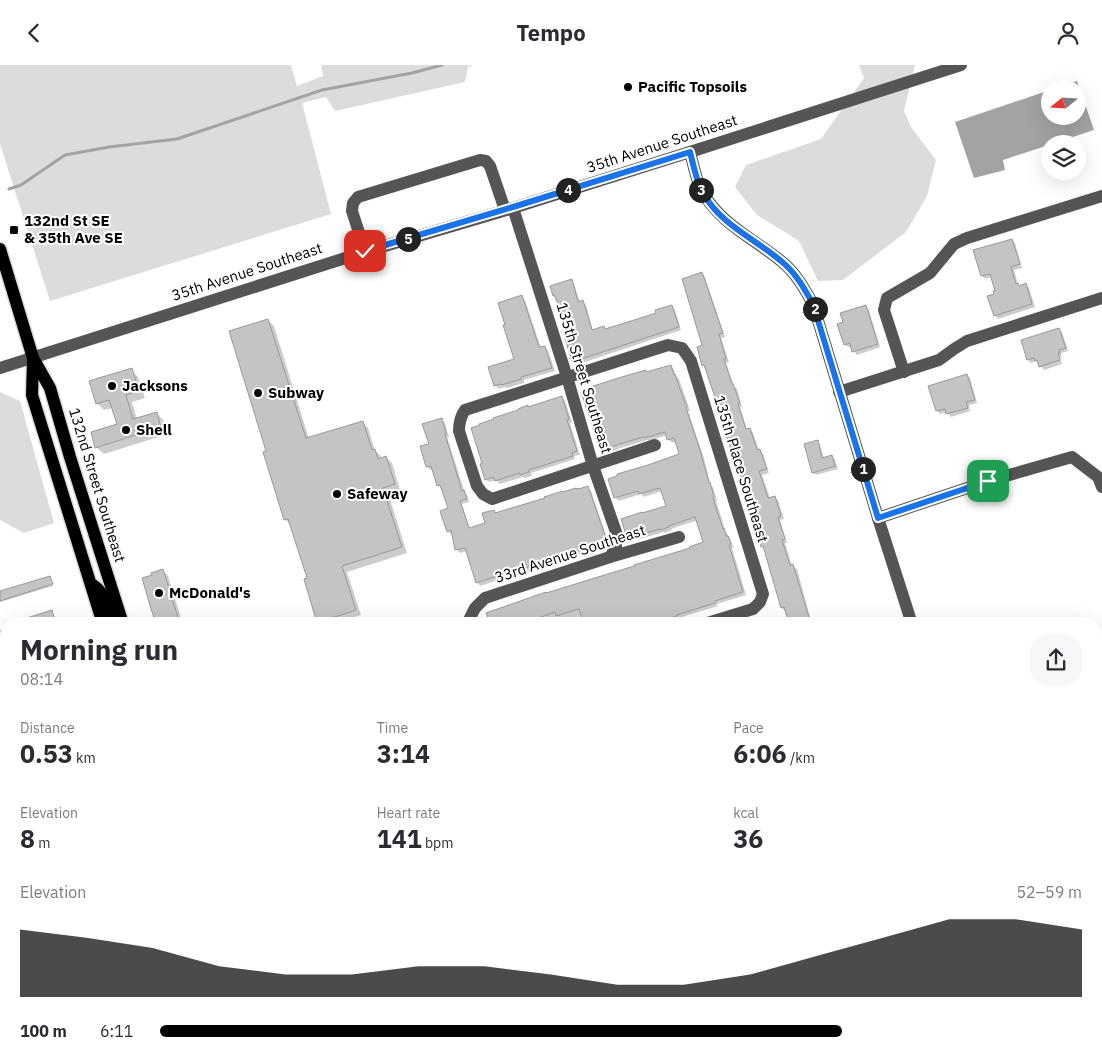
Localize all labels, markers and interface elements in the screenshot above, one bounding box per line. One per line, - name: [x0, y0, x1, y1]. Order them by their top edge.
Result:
- text: Tempo: [516, 18, 586, 47]
- icon: back: [20, 19, 48, 47]
- icon: person: [1054, 19, 1082, 47]
- place label: Pacific Topsoils: [638, 77, 747, 96]
- north arrow: [1041, 80, 1086, 125]
- map controls: [1041, 80, 1086, 180]
- marker: Pacific Topsoils: [622, 81, 634, 93]
- street label: 35th Avenue Southeast: [584, 110, 739, 177]
- button: layers: [1041, 135, 1086, 180]
- pin: 4: [556, 177, 580, 203]
- pin: 3: [688, 177, 714, 203]
- text: 4: [564, 181, 573, 199]
- text: 3: [697, 181, 706, 199]
- place label: 132nd St SE & 35th Ave SE: [24, 211, 123, 247]
- marker: 132nd St SE & 35th Ave SE: [8, 224, 20, 236]
- pin: 5: [396, 227, 420, 251]
- pin: [344, 230, 386, 272]
- text: 5: [404, 230, 413, 248]
- icon: check: [351, 237, 379, 265]
- street label: 35th Avenue Southeast: [169, 238, 324, 305]
- pin: 2: [802, 297, 828, 321]
- street label: 135th Street Southeast: [552, 300, 617, 456]
- text: 2: [811, 300, 820, 318]
- place label: Jacksons: [122, 376, 188, 395]
- marker: Jacksons: [106, 380, 118, 392]
- place label: Subway: [268, 383, 324, 402]
- marker: Subway: [252, 387, 264, 399]
- street label: 135th Place Southeast: [710, 393, 773, 545]
- street label: 132nd Street Southeast: [65, 405, 130, 564]
- place label: Shell: [136, 420, 172, 439]
- marker: Shell: [120, 424, 132, 436]
- pin: 1: [850, 457, 876, 481]
- text: 1: [859, 460, 868, 478]
- pin: [967, 460, 1009, 502]
- icon: arrive: [974, 467, 1002, 495]
- place label: Safeway: [347, 484, 407, 503]
- marker: Safeway: [331, 488, 343, 500]
- street label: 33rd Avenue Southeast: [492, 520, 648, 587]
- place label: McDonald's: [169, 583, 251, 602]
- marker: McDonald's: [153, 587, 165, 599]
- text: Morning run: [20, 631, 178, 668]
- button: share: [1030, 634, 1082, 686]
- text: 08:14: [20, 669, 63, 689]
- text: Distance: [20, 719, 75, 737]
- text: Time: [377, 719, 408, 737]
- text: Pace: [733, 719, 764, 737]
- text: 0.53: [20, 737, 73, 770]
- text: 3:14: [377, 737, 430, 770]
- text: 6:06: [733, 737, 787, 770]
- text: km: [73, 749, 96, 767]
- text: /km: [787, 749, 815, 767]
- text: Elevation: [20, 804, 78, 822]
- text: Heart rate: [377, 804, 440, 822]
- text: kcal: [733, 804, 759, 822]
- text: 8: [20, 822, 35, 855]
- text: 141: [377, 822, 422, 855]
- text: 36: [733, 822, 763, 855]
- text: m: [35, 834, 51, 852]
- text: bpm: [422, 834, 453, 852]
- text: Elevation: [20, 882, 86, 902]
- text: 52–59 m: [1016, 882, 1082, 902]
- text: 100 m: [20, 1021, 67, 1041]
- text: 6:11: [100, 1021, 133, 1041]

